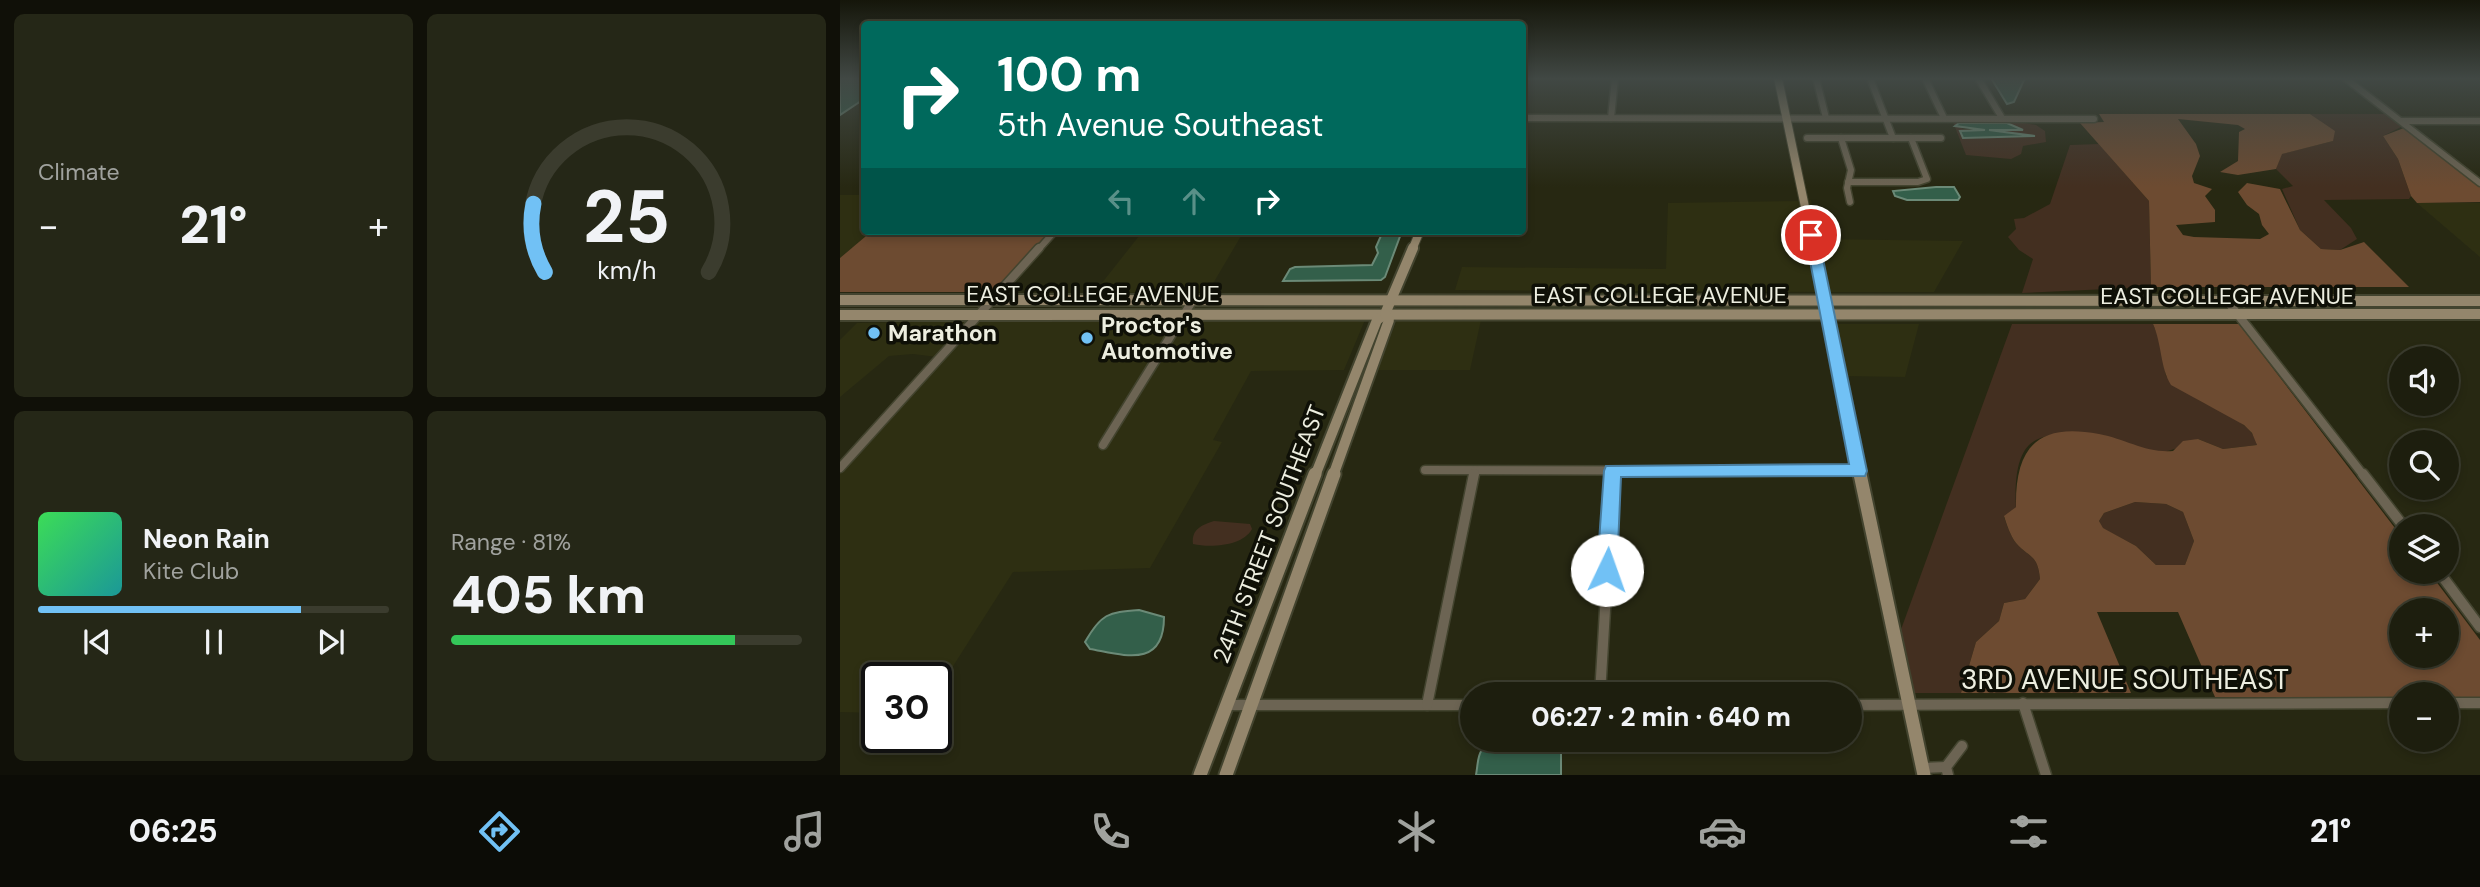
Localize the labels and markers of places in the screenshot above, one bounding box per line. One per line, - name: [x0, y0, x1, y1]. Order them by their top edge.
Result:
- pin: [1781, 205, 1841, 265]
- place label: Proctor's Automotive: [1101, 310, 1233, 366]
- place label: Marathon: [888, 318, 997, 348]
- marker: Marathon: [866, 325, 882, 341]
- marker: Proctor's Automotive: [1079, 330, 1095, 346]

